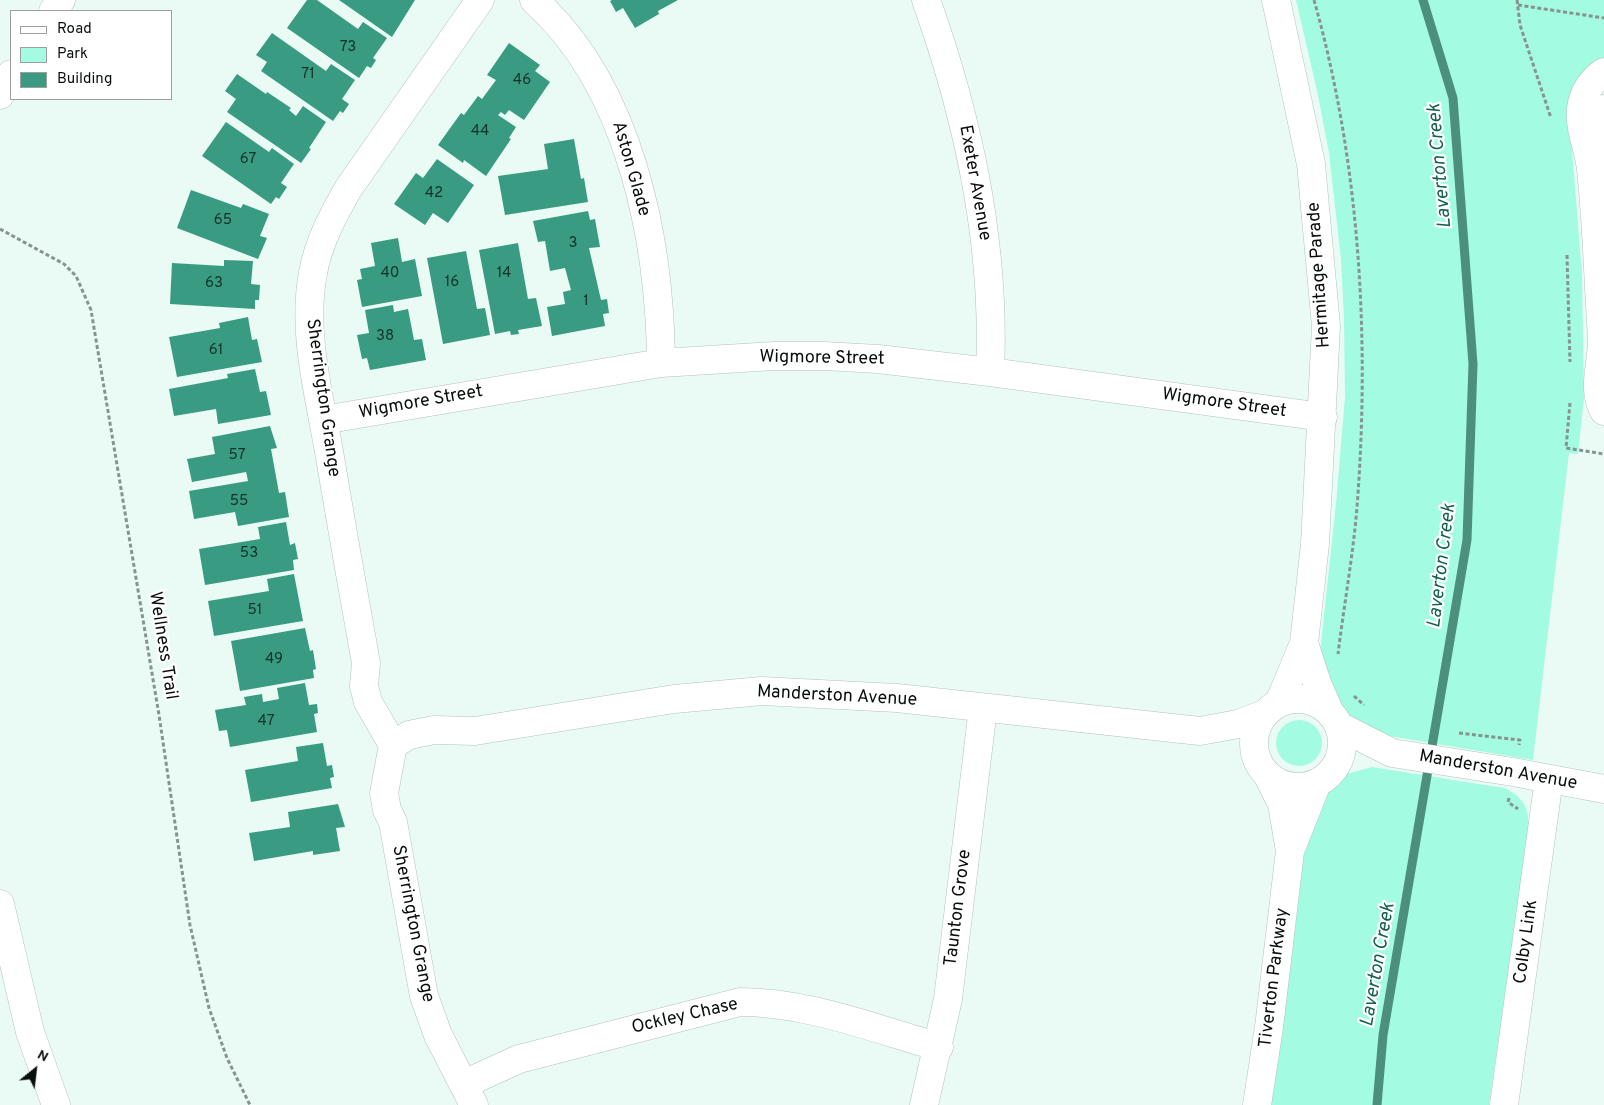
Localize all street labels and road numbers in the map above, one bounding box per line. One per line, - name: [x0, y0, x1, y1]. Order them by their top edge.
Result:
- street label: Aston Glade: [606, 119, 654, 219]
- street label: Exeter Avenue: [953, 124, 995, 242]
- street label: Hermitage Parade: [1304, 201, 1336, 349]
- street label: Sherrington Grange: [300, 317, 344, 479]
- street label: Wigmore Street: [759, 347, 885, 371]
- street label: Wigmore Street: [357, 381, 485, 425]
- street label: Wigmore Street: [1160, 385, 1288, 423]
- street label: Wellness Trail: [143, 590, 181, 702]
- street label: Manderston Avenue: [756, 682, 918, 712]
- street label: Manderston Avenue: [1417, 746, 1579, 796]
- street label: Sherrington Grange: [386, 844, 438, 1004]
- street label: Taunton Grove: [941, 848, 977, 968]
- street label: Colby Link: [1510, 899, 1544, 985]
- street label: Tiverton Parkway: [1256, 907, 1294, 1049]
- street label: Ockley Chase: [630, 994, 740, 1040]

